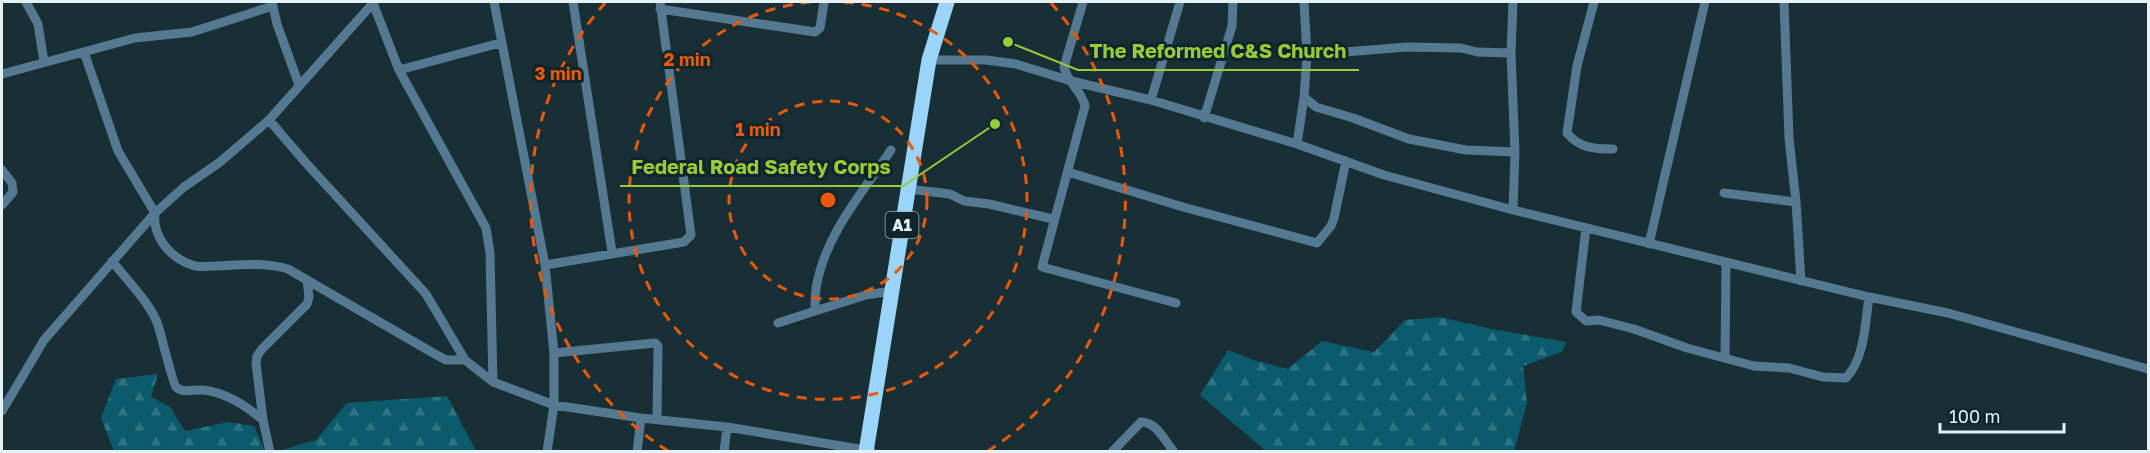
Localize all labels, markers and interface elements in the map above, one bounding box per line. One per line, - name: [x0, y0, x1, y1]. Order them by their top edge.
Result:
- callout: The Reformed C&S Church: [1078, 32, 1359, 70]
- text: The Reformed C&S Church: [1090, 38, 1346, 62]
- text: 2 min: [663, 48, 711, 70]
- text: 3 min: [534, 62, 582, 84]
- text: 1 min: [735, 118, 781, 140]
- callout: Federal Road Safety Corps: [620, 148, 903, 186]
- text: Federal Road Safety Corps: [631, 154, 891, 178]
- centre of rings: [818, 190, 838, 210]
- road number: A1: [886, 212, 918, 238]
- scale bar: [1940, 396, 2064, 434]
- text: 100 m: [1949, 405, 2000, 427]

